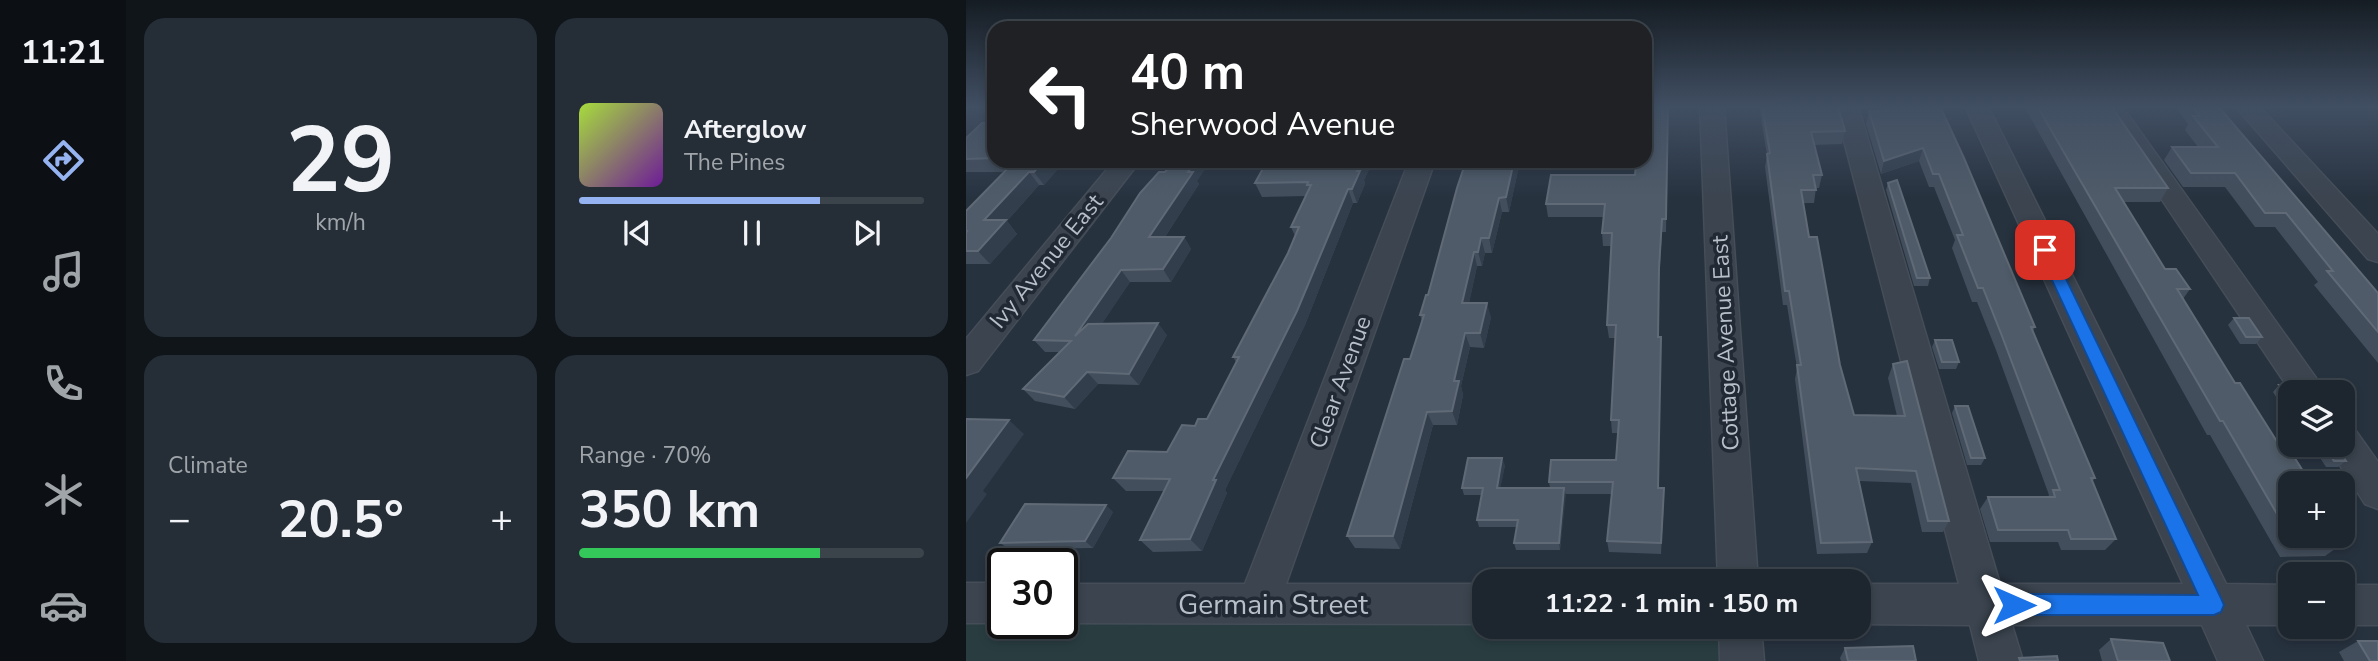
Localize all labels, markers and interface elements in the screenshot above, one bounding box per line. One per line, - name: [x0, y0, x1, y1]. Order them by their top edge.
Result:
- text: 11:21: [21, 31, 105, 74]
- text: 40 m: [1130, 39, 1245, 106]
- icon: left: [1015, 49, 1106, 140]
- text: 29: [286, 99, 395, 223]
- text: Sherwood Avenue: [1130, 103, 1395, 146]
- text: Afterglow: [684, 112, 807, 147]
- icon: directions: [39, 136, 88, 185]
- text: The Pines: [684, 147, 785, 178]
- street label: Ivy Avenue East: [983, 187, 1111, 335]
- text: km/h: [315, 207, 366, 238]
- icon: previous: [618, 214, 656, 252]
- icon: pause: [733, 214, 771, 252]
- icon: next: [848, 214, 886, 252]
- pin: [2015, 220, 2075, 280]
- icon: arrive: [2026, 231, 2064, 269]
- street label: Cottage Avenue East: [1704, 234, 1747, 451]
- icon: music: [39, 247, 88, 296]
- street label: Clear Avenue: [1302, 312, 1379, 453]
- icon: phone: [39, 359, 88, 408]
- map controls: [2278, 380, 2355, 639]
- button: layers: [2278, 380, 2355, 457]
- text: Range · 70%: [579, 440, 711, 471]
- text: Climate: [168, 450, 248, 481]
- icon: climate: [39, 470, 88, 519]
- button: +: [2278, 471, 2355, 548]
- text: 350 km: [579, 474, 760, 545]
- text: 20.5°: [277, 484, 404, 555]
- text: −: [168, 494, 191, 545]
- text: +: [490, 494, 513, 545]
- speed limit sign: 30: [987, 548, 1078, 639]
- button: −: [2278, 562, 2355, 639]
- position arrow: [1977, 568, 2051, 642]
- icon: car: [39, 581, 88, 630]
- street label: Germain Street: [1178, 586, 1368, 624]
- text: 11:22 · 1 min · 150 m: [1545, 586, 1798, 621]

